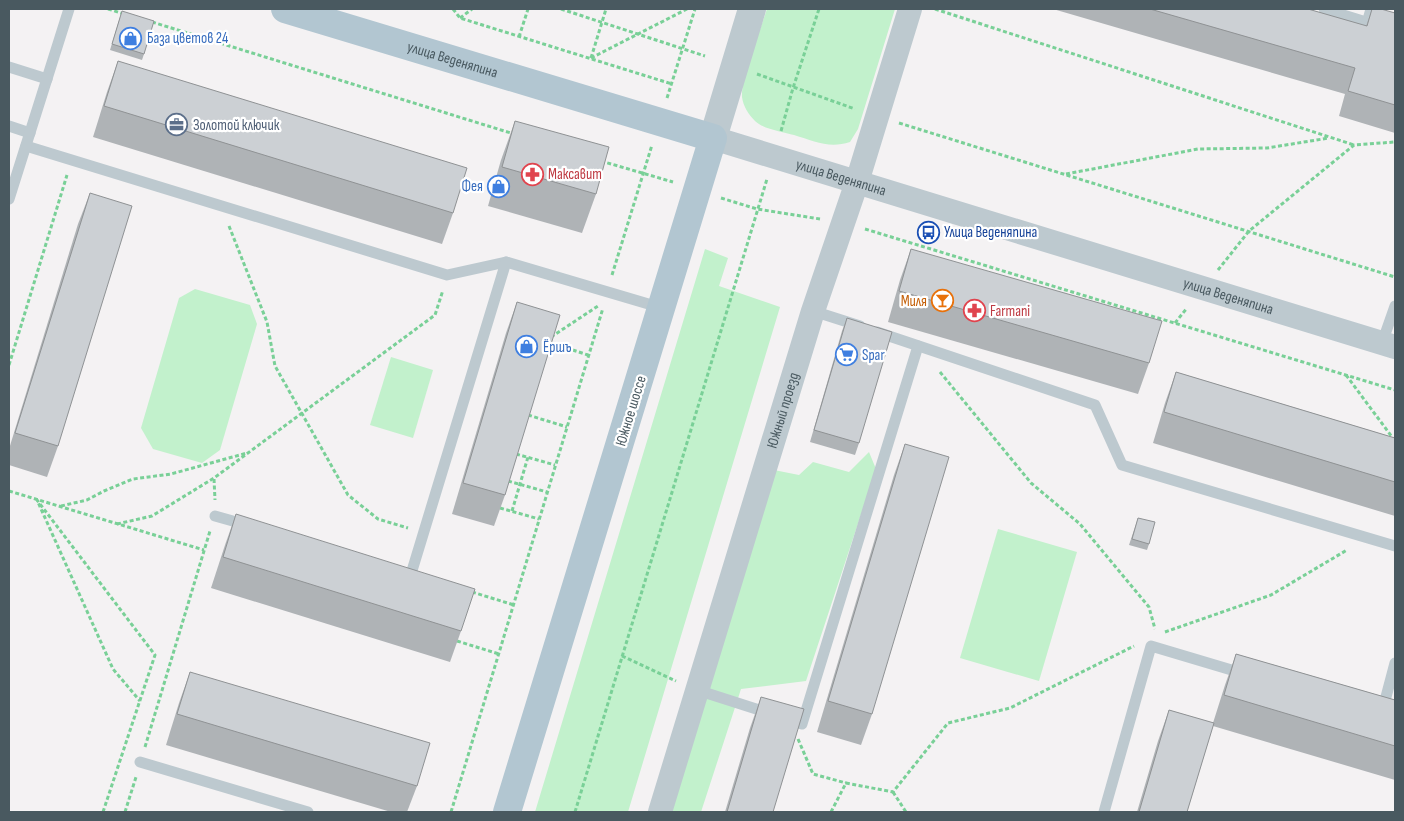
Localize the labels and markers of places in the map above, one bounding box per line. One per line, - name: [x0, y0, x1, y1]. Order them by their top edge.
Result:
- shop icon: База цветов 24: [119, 26, 143, 50]
- place label: База цветов 24: [147, 29, 228, 48]
- office icon: Золотой ключик: [165, 113, 189, 137]
- place label: Золотой ключик: [193, 116, 280, 135]
- pharmacy icon: Максавит: [520, 162, 544, 186]
- place label: Максавит: [548, 165, 602, 184]
- shop icon: Фея: [487, 174, 511, 198]
- place label: Фея: [462, 177, 483, 196]
- bus stop icon: Улица Веденяпина: [916, 220, 940, 244]
- place label: Улица Веденяпина: [944, 223, 1037, 242]
- bar icon: Миля: [931, 289, 955, 313]
- place label: Миля: [901, 292, 927, 311]
- pharmacy icon: Farmani: [962, 299, 986, 323]
- place label: Farmani: [990, 302, 1030, 321]
- shop icon: Ёршъ: [515, 335, 539, 359]
- place label: Ёршъ: [543, 338, 572, 357]
- supermarket icon: Spar: [834, 343, 858, 367]
- place label: Spar: [862, 346, 885, 365]

